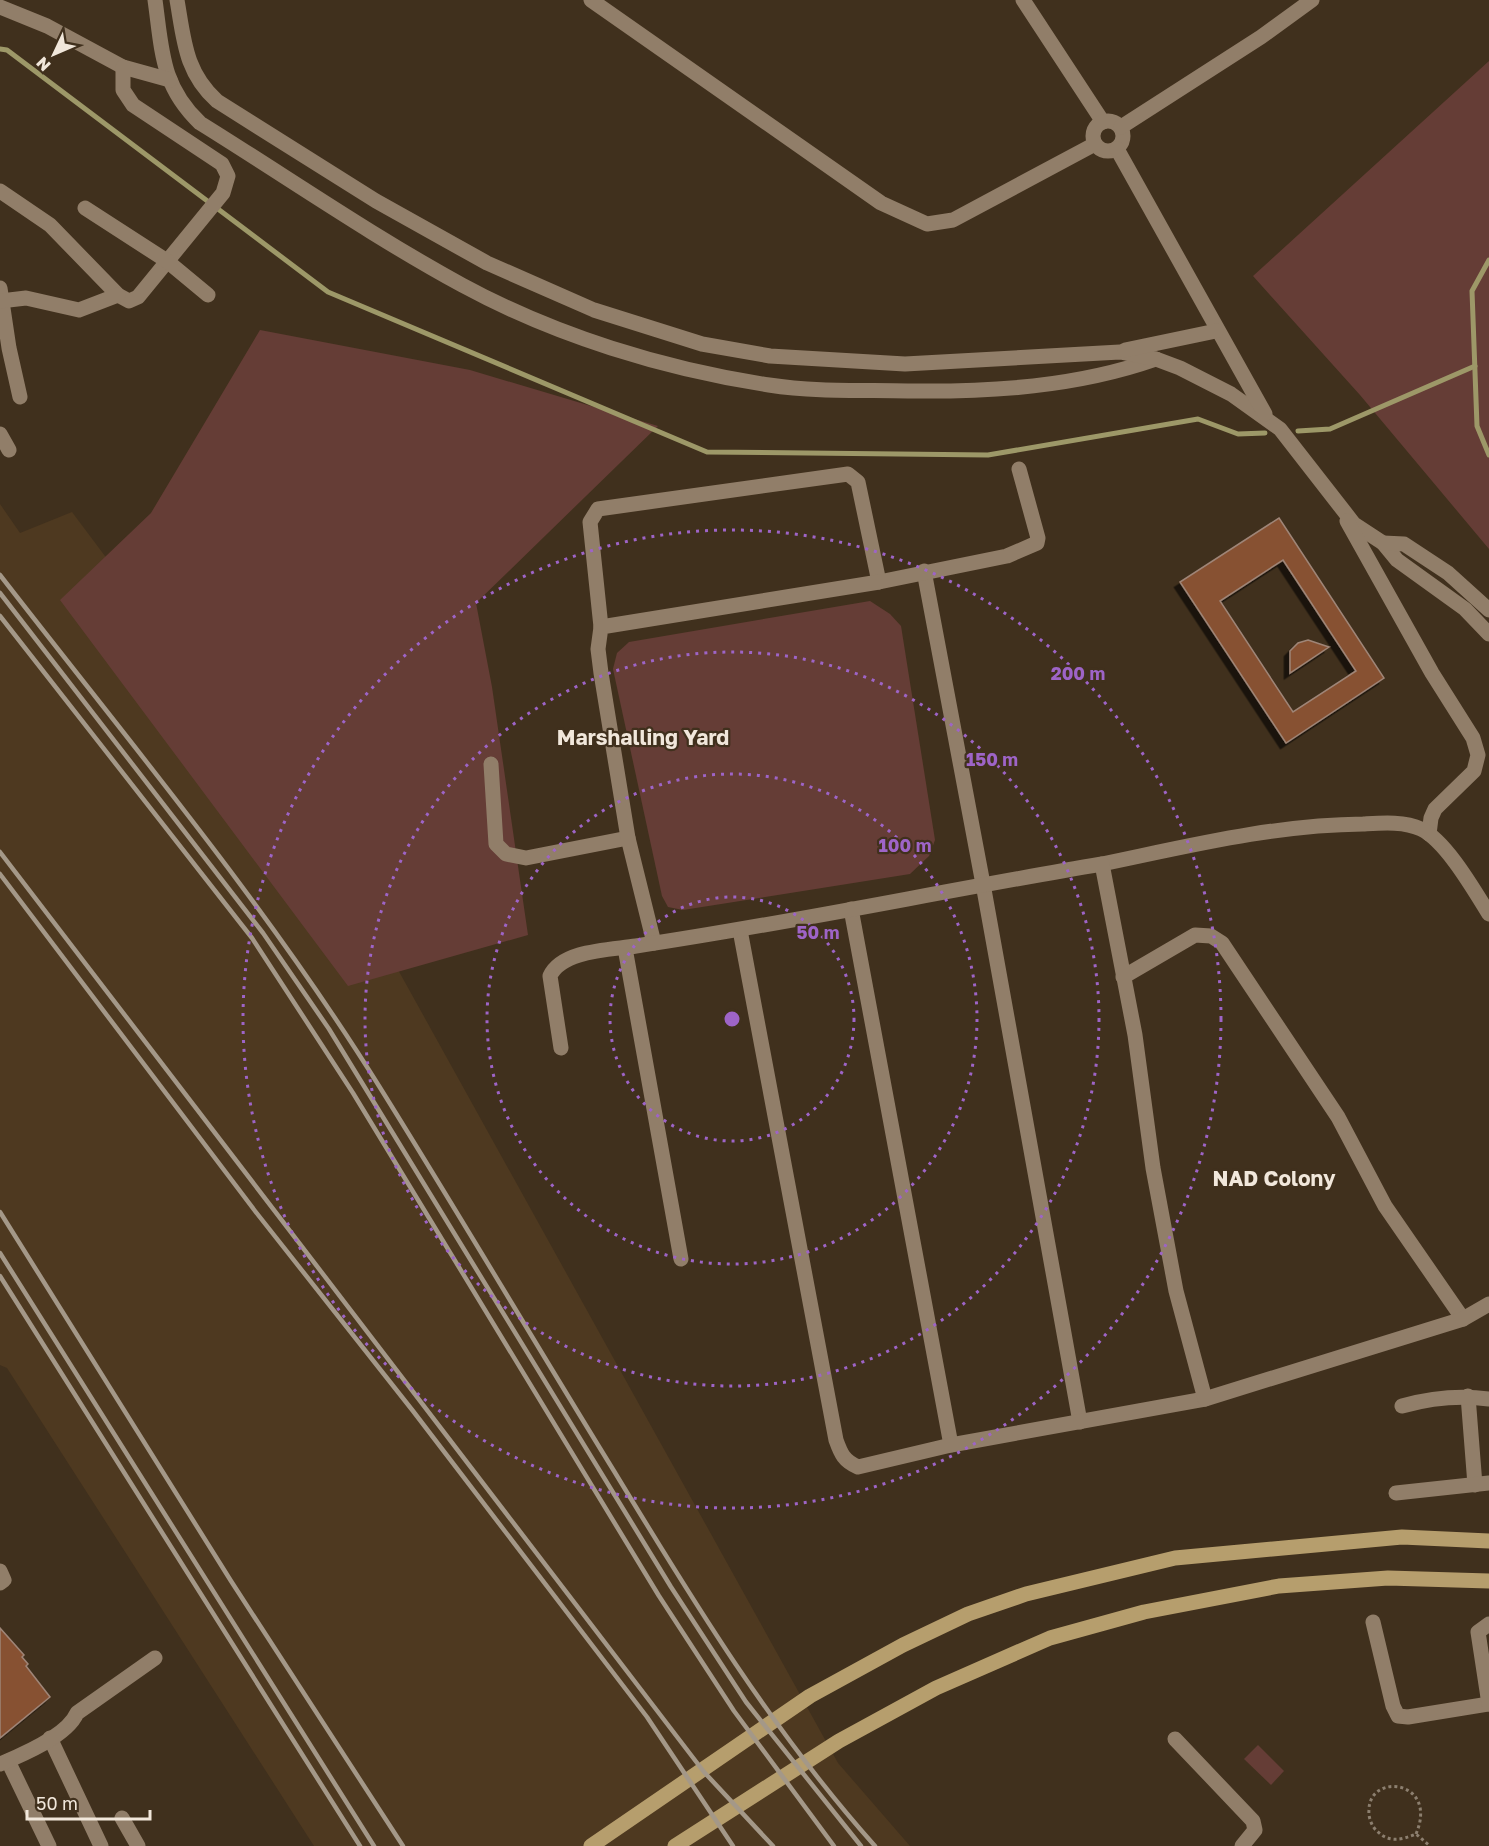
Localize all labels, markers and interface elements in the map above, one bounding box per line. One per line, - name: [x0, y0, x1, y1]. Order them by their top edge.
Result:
- north arrow: [24, 24, 84, 84]
- text: N: [32, 53, 55, 76]
- text: 200 m: [1051, 662, 1105, 684]
- district label: Marshalling Yard: [557, 724, 729, 750]
- text: 150 m: [966, 748, 1018, 770]
- text: 100 m: [879, 834, 931, 856]
- text: 50 m: [797, 921, 839, 943]
- centre of rings: [722, 1009, 742, 1029]
- district label: NAD Colony: [1212, 1165, 1336, 1191]
- scale bar: [27, 1783, 150, 1821]
- text: 50 m: [36, 1792, 78, 1814]

